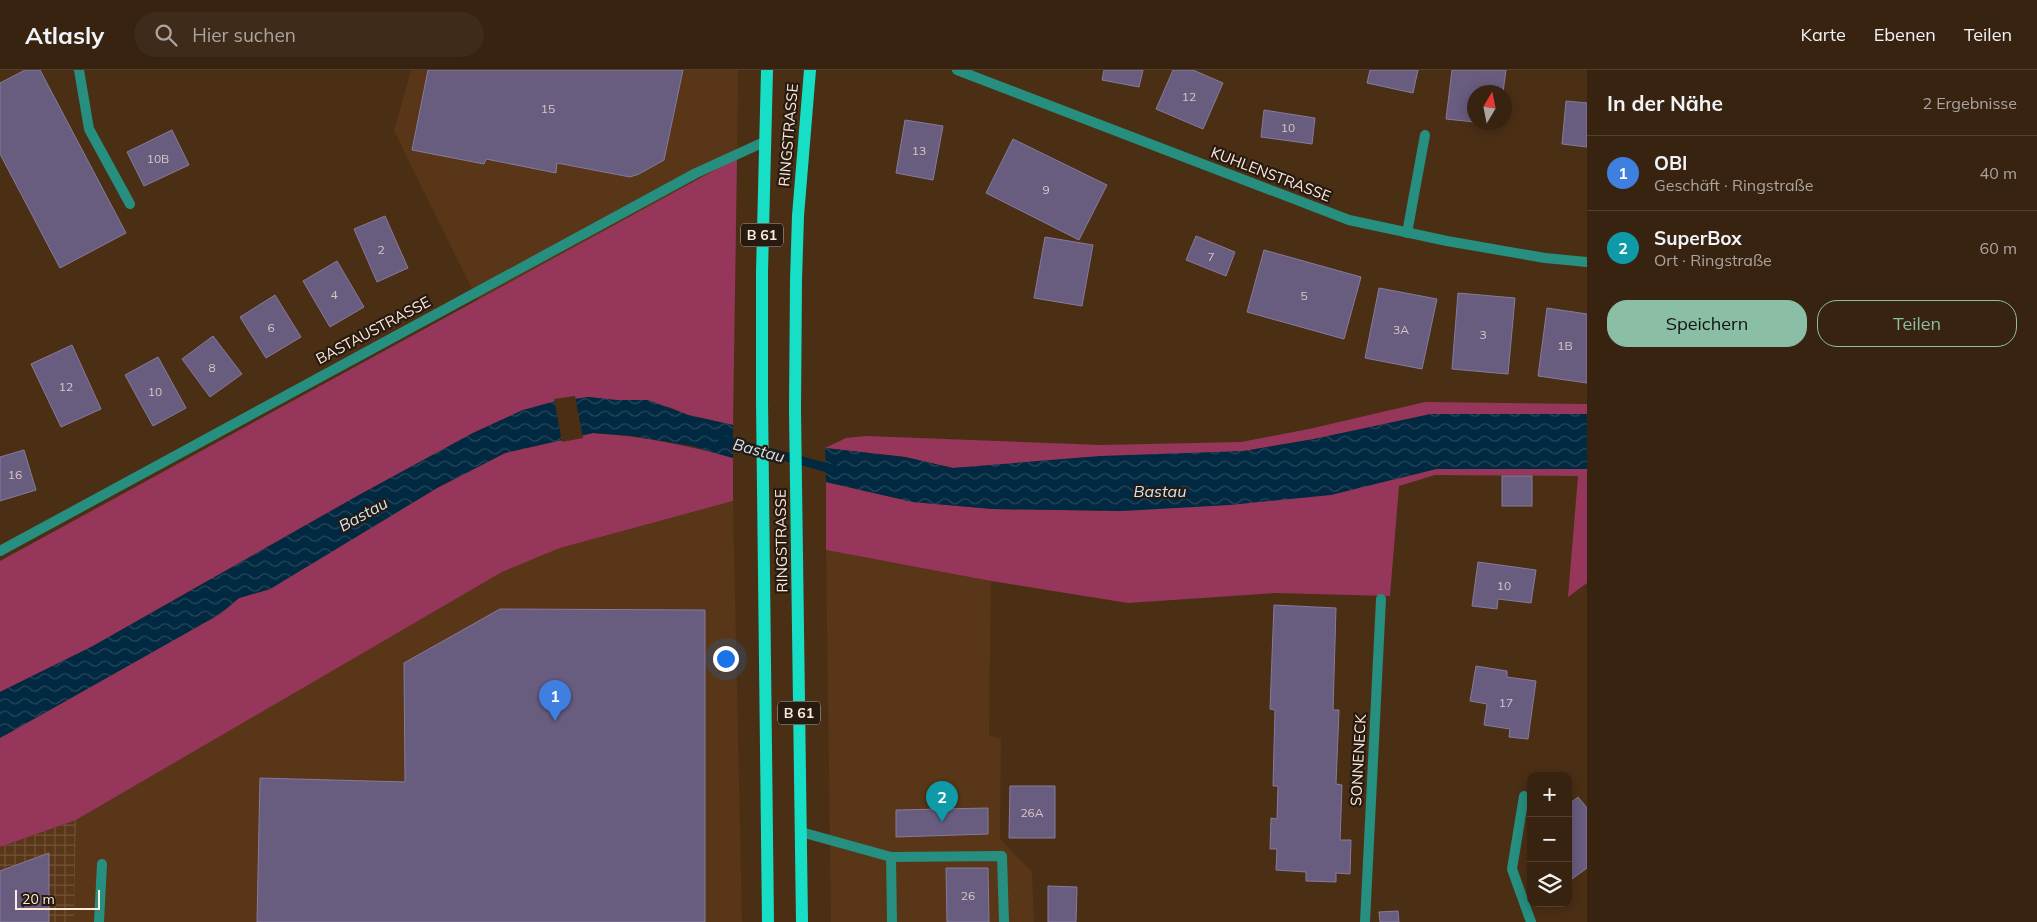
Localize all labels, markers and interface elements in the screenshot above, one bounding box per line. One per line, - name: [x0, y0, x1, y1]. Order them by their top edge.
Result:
- search box: [134, 12, 484, 57]
- text: Atlasly: [25, 20, 104, 50]
- icon: search: [152, 21, 180, 49]
- text: Hier suchen: [192, 23, 296, 47]
- text: Karte: [1800, 23, 1846, 46]
- text: Ebenen: [1874, 23, 1936, 46]
- text: Teilen: [1964, 23, 2012, 46]
- street label: RINGSTRASSE: [774, 83, 802, 187]
- north arrow: [1467, 85, 1512, 130]
- house number: 12: [1182, 89, 1196, 104]
- text: In der Nähe: [1607, 90, 1723, 116]
- text: 2 Ergebnisse: [1922, 93, 2017, 113]
- house number: 15: [541, 101, 555, 116]
- house number: 10: [1281, 120, 1295, 135]
- street label: KUHLENSTRASSE: [1208, 142, 1334, 206]
- house number: 13: [912, 143, 926, 158]
- house number: 10B: [147, 151, 169, 166]
- text: OBI: [1654, 151, 1687, 175]
- text: 1: [1618, 163, 1628, 183]
- text: 40 m: [1980, 163, 2017, 183]
- text: Geschäft · Ringstraße: [1654, 175, 1813, 195]
- house number: 9: [1042, 182, 1050, 197]
- road number: B 61: [741, 224, 783, 246]
- text: SuperBox: [1654, 226, 1742, 250]
- text: 2: [1618, 238, 1628, 258]
- text: 60 m: [1980, 238, 2017, 258]
- house number: 2: [377, 242, 385, 257]
- house number: 7: [1207, 249, 1215, 264]
- text: Ort · Ringstraße: [1654, 250, 1772, 270]
- house number: 4: [330, 287, 338, 302]
- house number: 5: [1300, 288, 1308, 303]
- street label: BASTAUSTRASSE: [313, 292, 434, 368]
- button: Speichern: [1607, 300, 1807, 347]
- button: Teilen: [1817, 300, 2017, 347]
- house number: 6: [267, 320, 275, 335]
- house number: 3A: [1393, 322, 1409, 337]
- house number: 3: [1479, 327, 1487, 342]
- house number: 1B: [1557, 338, 1573, 353]
- house number: 8: [208, 360, 216, 375]
- house number: 12: [59, 379, 73, 394]
- house number: 10: [148, 384, 162, 399]
- water label: Bastau: [731, 434, 787, 466]
- house number: 16: [8, 467, 22, 482]
- water label: Bastau: [1134, 481, 1186, 501]
- street label: RINGSTRASSE: [771, 489, 791, 593]
- water label: Bastau: [335, 492, 391, 536]
- house number: 10: [1497, 578, 1511, 593]
- your location: [713, 646, 739, 672]
- pin: 1: [539, 680, 571, 721]
- house number: 17: [1499, 695, 1513, 710]
- road number: B 61: [778, 702, 820, 724]
- street label: SONNENECK: [1346, 713, 1370, 806]
- map controls: [1527, 772, 1572, 907]
- button: +: [1527, 772, 1572, 817]
- pin: 2: [926, 781, 958, 822]
- house number: 26A: [1020, 805, 1044, 820]
- button: −: [1527, 817, 1572, 862]
- button: layers: [1527, 862, 1572, 907]
- scale bar: [15, 887, 100, 910]
- house number: 26: [961, 888, 975, 903]
- text: 20 m: [22, 890, 55, 908]

